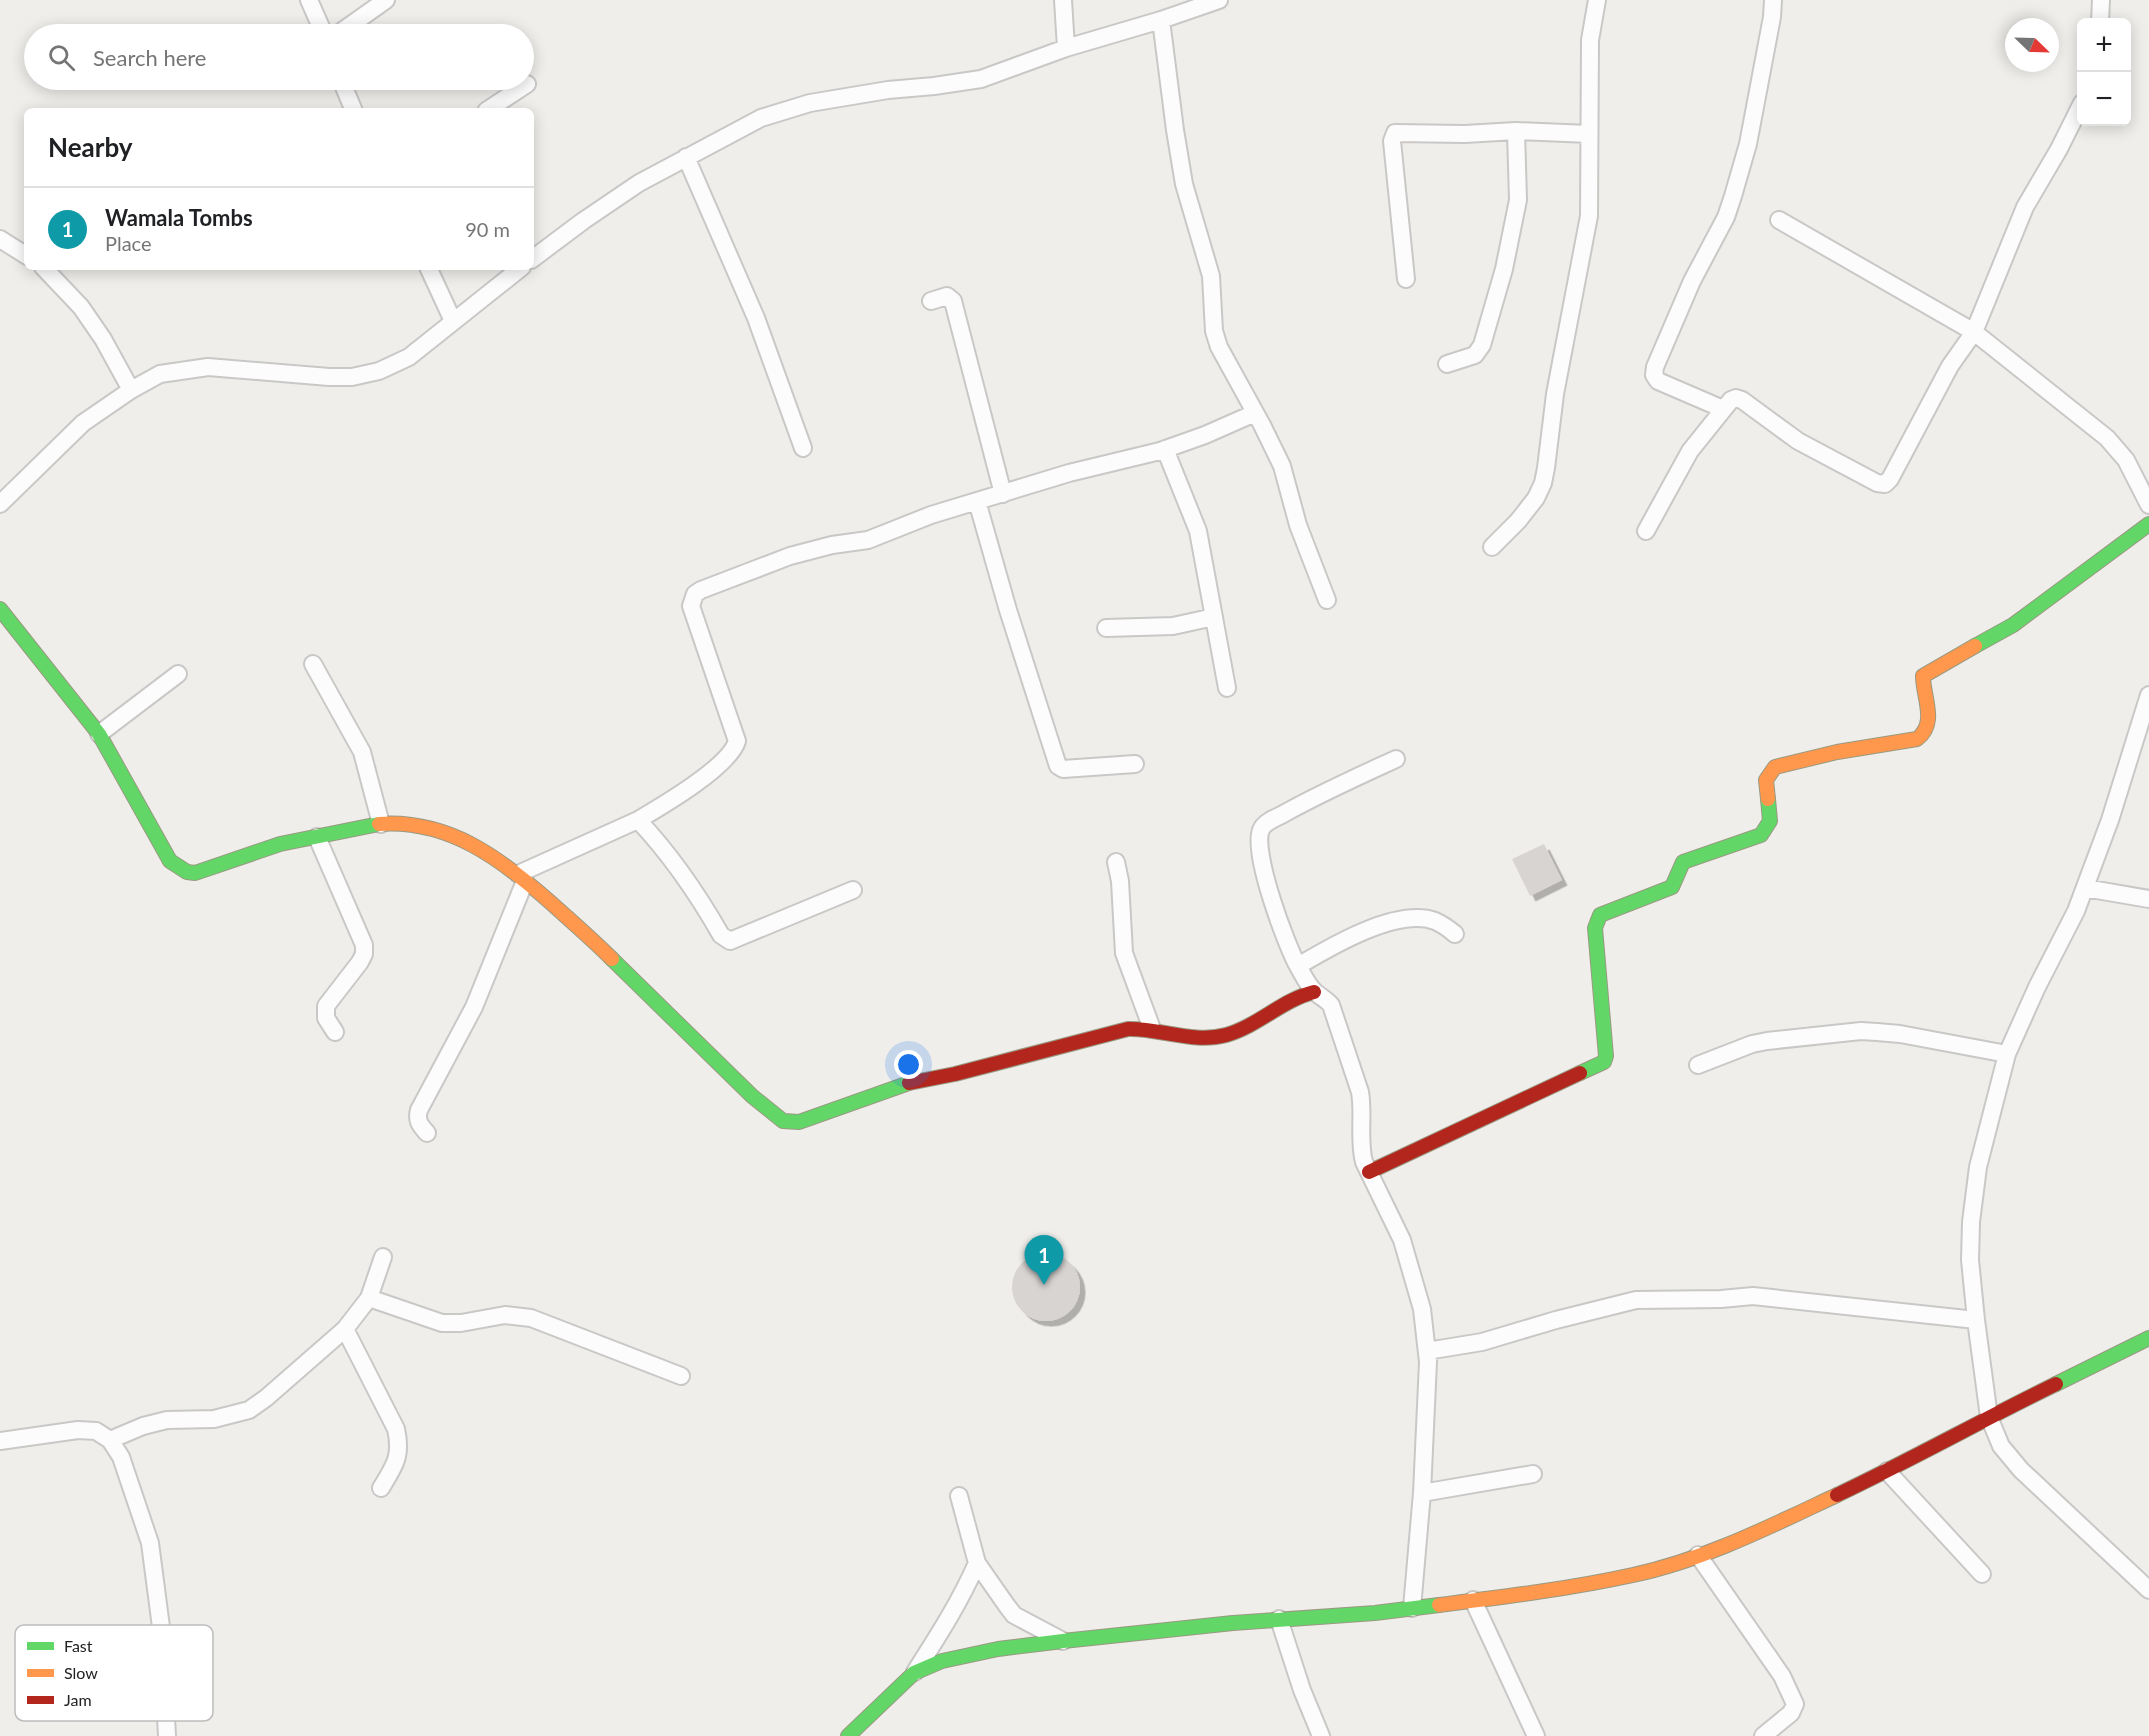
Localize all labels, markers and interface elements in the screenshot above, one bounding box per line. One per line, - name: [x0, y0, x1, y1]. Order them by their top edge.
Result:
- north arrow: [2005, 18, 2059, 72]
- map controls: [2077, 18, 2131, 126]
- button: +: [2077, 18, 2131, 72]
- search box: [24, 24, 534, 90]
- icon: search: [45, 41, 78, 74]
- text: Search here: [93, 44, 206, 71]
- button: −: [2077, 72, 2131, 126]
- text: Nearby: [48, 131, 133, 163]
- text: Wamala Tombs: [105, 204, 253, 231]
- text: 1: [62, 217, 73, 241]
- text: 90 m: [465, 217, 510, 241]
- text: Place: [105, 231, 152, 255]
- your location: [894, 1050, 923, 1079]
- pin: 1: [1024, 1236, 1064, 1285]
- legend: [15, 1625, 213, 1721]
- text: Fast: [64, 1636, 93, 1655]
- text: Slow: [64, 1663, 98, 1682]
- text: Jam: [64, 1690, 92, 1709]

